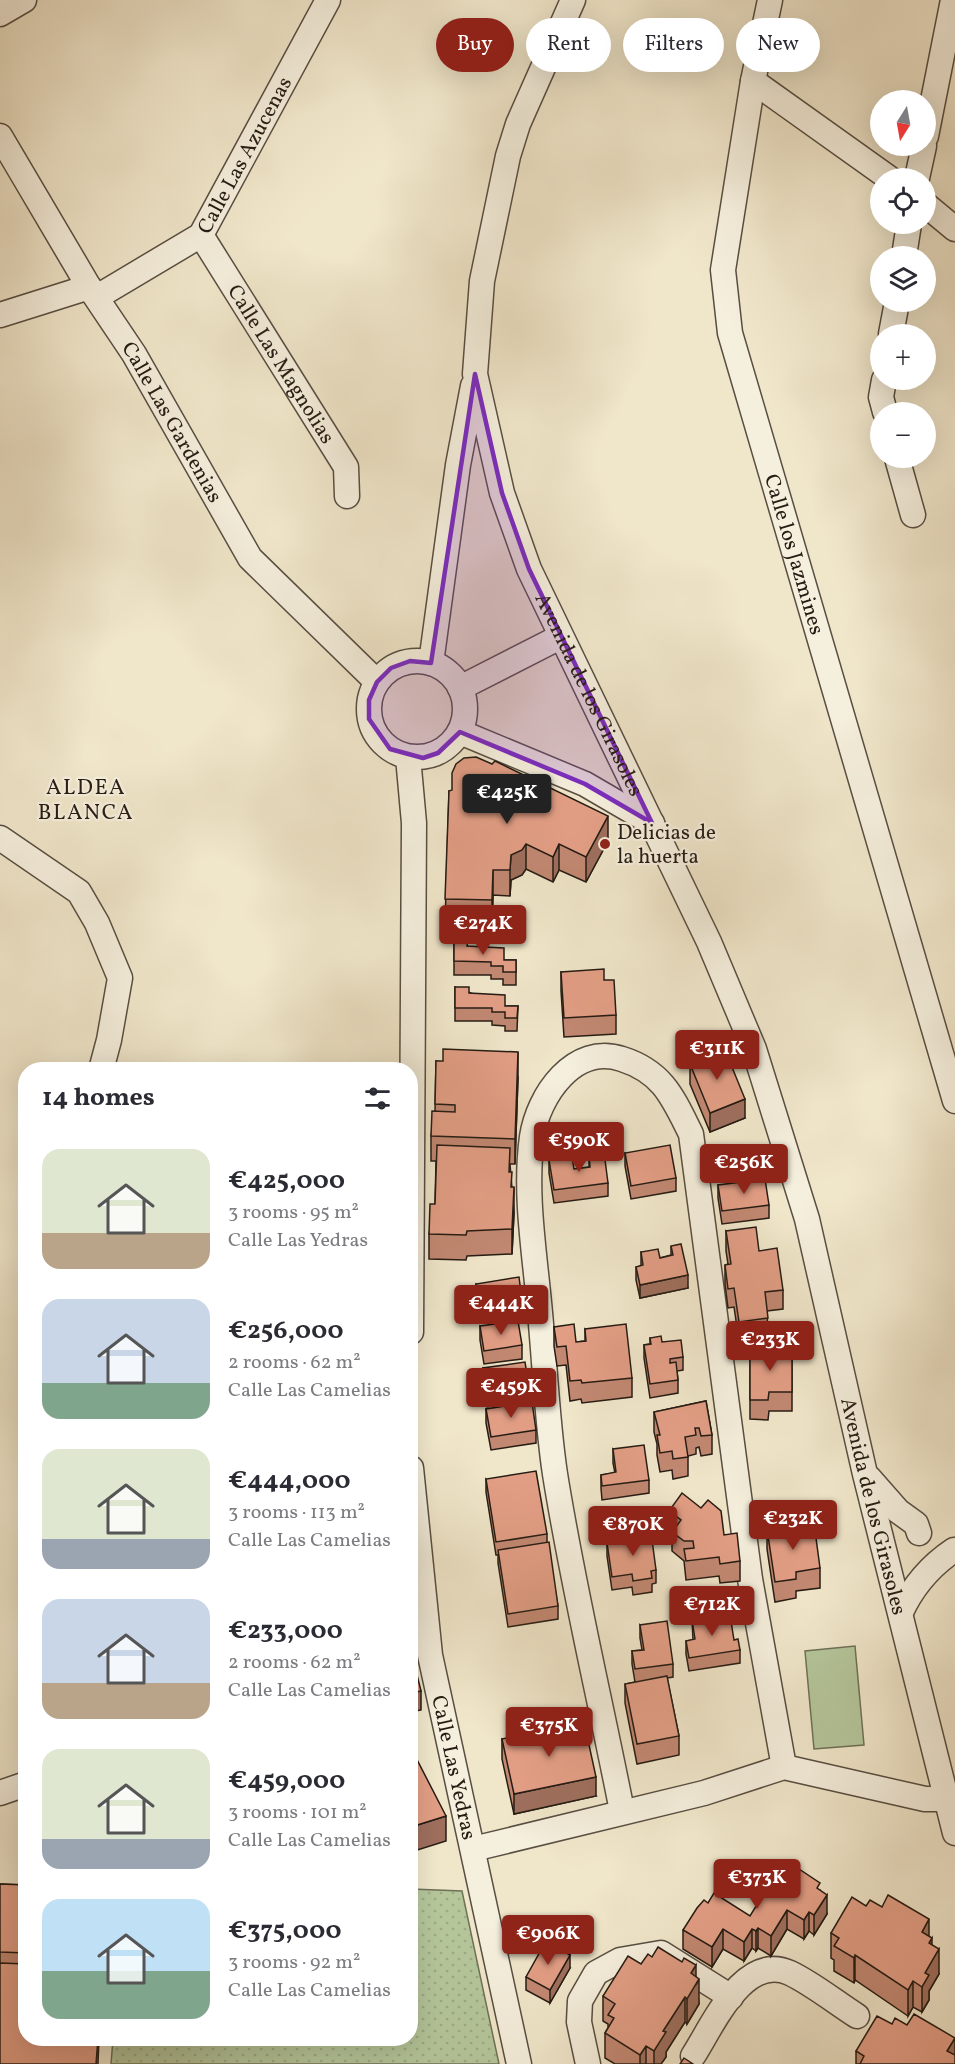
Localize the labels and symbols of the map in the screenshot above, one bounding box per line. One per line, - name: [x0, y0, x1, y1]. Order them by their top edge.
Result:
- street label: Calle Las Azucenas: [191, 72, 300, 240]
- north arrow: [870, 90, 936, 156]
- street label: Calle Las Magnolias: [220, 280, 341, 450]
- street label: Calle Las Gardenias: [114, 336, 229, 508]
- street label: Calle los Jazmines: [756, 471, 831, 638]
- street label: Avenida de los Girasoles: [527, 588, 650, 802]
- district label: ALDEA BLANCA: [38, 773, 134, 829]
- pin: €425K: [465, 774, 549, 825]
- place label: Delicias de la huerta: [617, 819, 716, 872]
- marker: Delicias de la huerta: [598, 837, 612, 851]
- pin: €274K: [441, 905, 525, 956]
- pin: €311K: [675, 1030, 759, 1081]
- pin: €590K: [537, 1122, 621, 1173]
- pin: €256K: [702, 1144, 786, 1195]
- pin: €444K: [459, 1285, 543, 1336]
- pin: €233K: [728, 1321, 812, 1372]
- pin: €459K: [469, 1368, 553, 1419]
- street label: Avenida de los Girasoles: [832, 1395, 913, 1618]
- pin: €232K: [751, 1500, 835, 1551]
- pin: €870K: [591, 1506, 675, 1557]
- pin: €712K: [670, 1586, 754, 1637]
- street label: Calle Las Yedras: [423, 1693, 483, 1843]
- pin: €375K: [507, 1707, 591, 1758]
- pin: €373K: [715, 1859, 799, 1910]
- pin: €906K: [506, 1915, 590, 1966]

